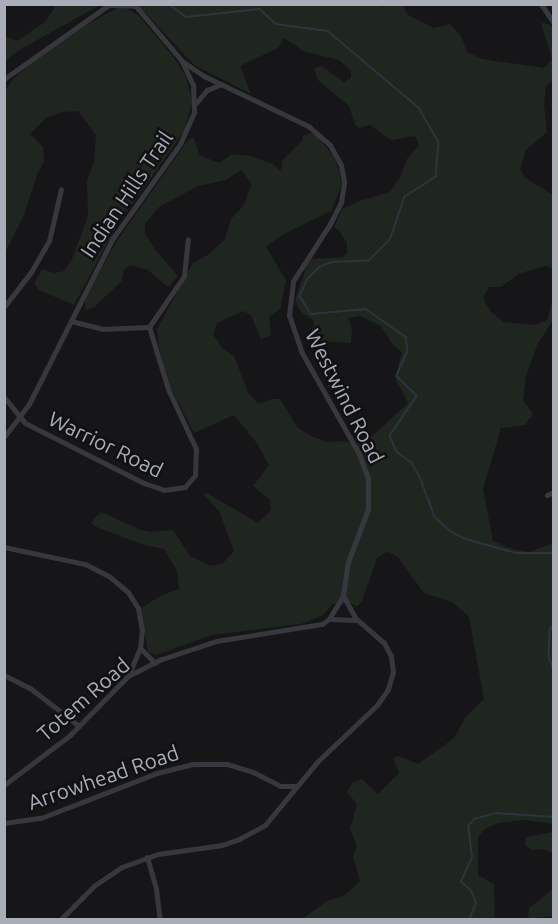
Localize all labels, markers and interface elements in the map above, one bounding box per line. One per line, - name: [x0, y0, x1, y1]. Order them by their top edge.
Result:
- street label: Indian Hills Trail: [74, 126, 178, 262]
- street label: Westwind Road: [300, 325, 390, 467]
- street label: Warrior Road: [45, 405, 167, 483]
- street label: Totem Road: [32, 652, 134, 746]
- street label: Arrowhead Road: [24, 739, 182, 815]

